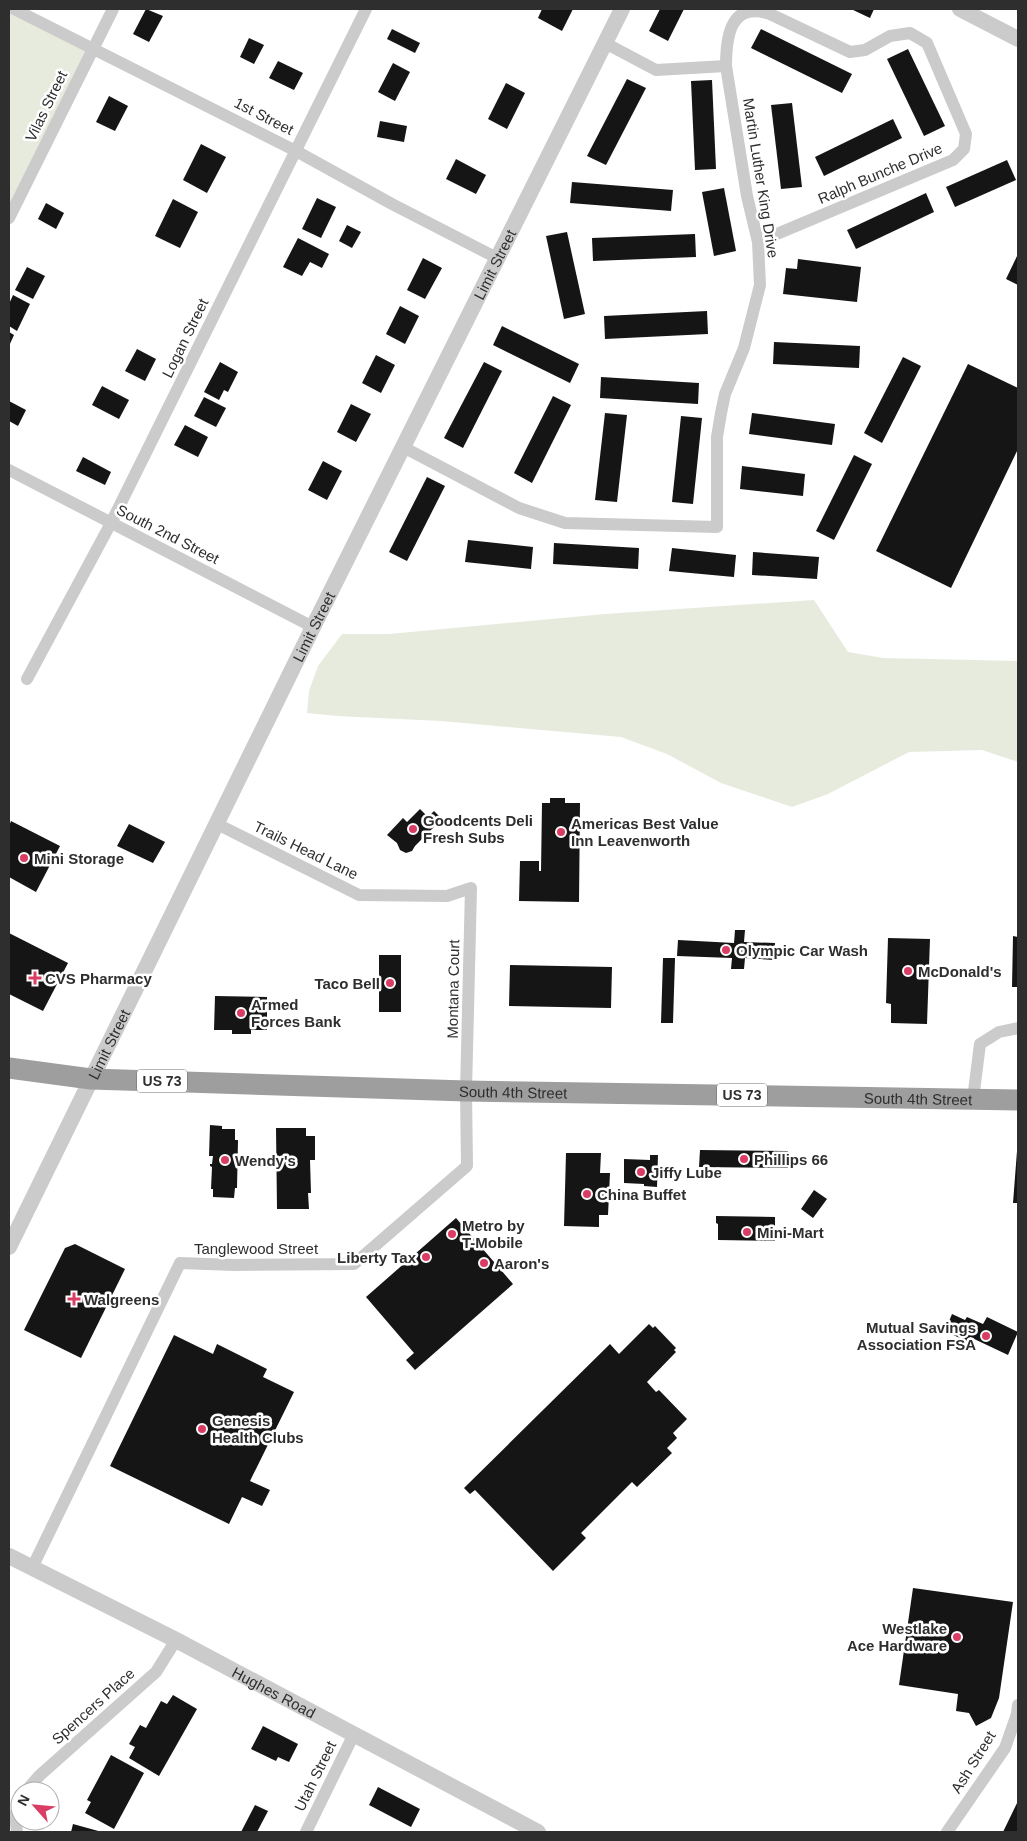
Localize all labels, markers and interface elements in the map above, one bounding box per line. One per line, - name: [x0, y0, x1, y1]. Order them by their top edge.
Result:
- street label: Vilas Street: [22, 67, 71, 144]
- street label: 1st Street: [232, 94, 297, 139]
- street label: Martin Luther King Drive: [740, 97, 782, 259]
- street label: Ralph Bunche Drive: [815, 139, 945, 207]
- street label: Limit Street: [470, 226, 519, 302]
- street label: Logan Street: [159, 295, 212, 380]
- street label: South 2nd Street: [114, 501, 223, 568]
- street label: Limit Street: [289, 588, 338, 664]
- place label: Goodcents Deli Fresh Subs: [423, 812, 533, 846]
- place label: Americas Best Value Inn Leavenworth: [571, 815, 719, 849]
- street label: Trails Head Lane: [251, 817, 361, 883]
- marker: Goodcents Deli Fresh Subs: [407, 823, 419, 835]
- marker: Americas Best Value Inn Leavenworth: [555, 826, 567, 838]
- place label: Mini Storage: [34, 850, 124, 867]
- marker: Mini Storage: [18, 852, 30, 864]
- street label: Montana Court: [444, 938, 462, 1039]
- place label: Olympic Car Wash: [736, 942, 868, 959]
- marker: Olympic Car Wash: [720, 944, 732, 956]
- place label: McDonald's: [918, 963, 1002, 980]
- marker: McDonald's: [902, 965, 914, 977]
- place label: CVS Pharmacy: [45, 970, 152, 987]
- marker: CVS Pharmacy: [29, 972, 41, 984]
- place label: Taco Bell: [314, 975, 380, 992]
- marker: Taco Bell: [384, 977, 396, 989]
- place label: Armed Forces Bank: [251, 996, 342, 1030]
- street label: Limit Street: [84, 1006, 133, 1082]
- marker: Armed Forces Bank: [235, 1007, 247, 1019]
- road number: US 73: [137, 1070, 187, 1092]
- street label: South 4th Street: [459, 1082, 568, 1101]
- road number: US 73: [717, 1084, 767, 1106]
- street label: South 4th Street: [864, 1089, 973, 1108]
- place label: Phillips 66: [754, 1151, 828, 1168]
- place label: Wendy's: [235, 1152, 296, 1169]
- marker: Phillips 66: [738, 1153, 750, 1165]
- marker: Wendy's: [219, 1154, 231, 1166]
- place label: Jiffy Lube: [651, 1164, 722, 1181]
- marker: Jiffy Lube: [635, 1166, 647, 1178]
- place label: China Buffet: [597, 1186, 686, 1203]
- marker: China Buffet: [581, 1188, 593, 1200]
- place label: Metro by T-Mobile: [462, 1217, 525, 1251]
- place label: Mini-Mart: [757, 1224, 824, 1241]
- marker: Mini-Mart: [741, 1226, 753, 1238]
- marker: Metro by T-Mobile: [446, 1228, 458, 1240]
- street label: Tanglewood Street: [194, 1240, 319, 1257]
- place label: Liberty Tax: [337, 1249, 417, 1266]
- marker: Liberty Tax: [420, 1251, 432, 1263]
- place label: Aaron's: [494, 1255, 549, 1272]
- marker: Aaron's: [478, 1257, 490, 1269]
- place label: Walgreens: [84, 1291, 159, 1308]
- marker: Walgreens: [68, 1293, 80, 1305]
- place label: Mutual Savings Association FSA: [857, 1319, 976, 1353]
- marker: Mutual Savings Association FSA: [980, 1330, 992, 1342]
- place label: Genesis Health Clubs: [212, 1412, 304, 1446]
- marker: Genesis Health Clubs: [196, 1423, 208, 1435]
- place label: Westlake Ace Hardware: [847, 1620, 947, 1654]
- marker: Westlake Ace Hardware: [951, 1631, 963, 1643]
- street label: Hughes Road: [230, 1663, 319, 1721]
- street label: Spencers Place: [48, 1665, 138, 1747]
- street label: Ash Street: [947, 1727, 999, 1796]
- street label: Utah Street: [291, 1737, 340, 1814]
- north arrow: [10, 1781, 60, 1831]
- text: N: [14, 1792, 33, 1808]

